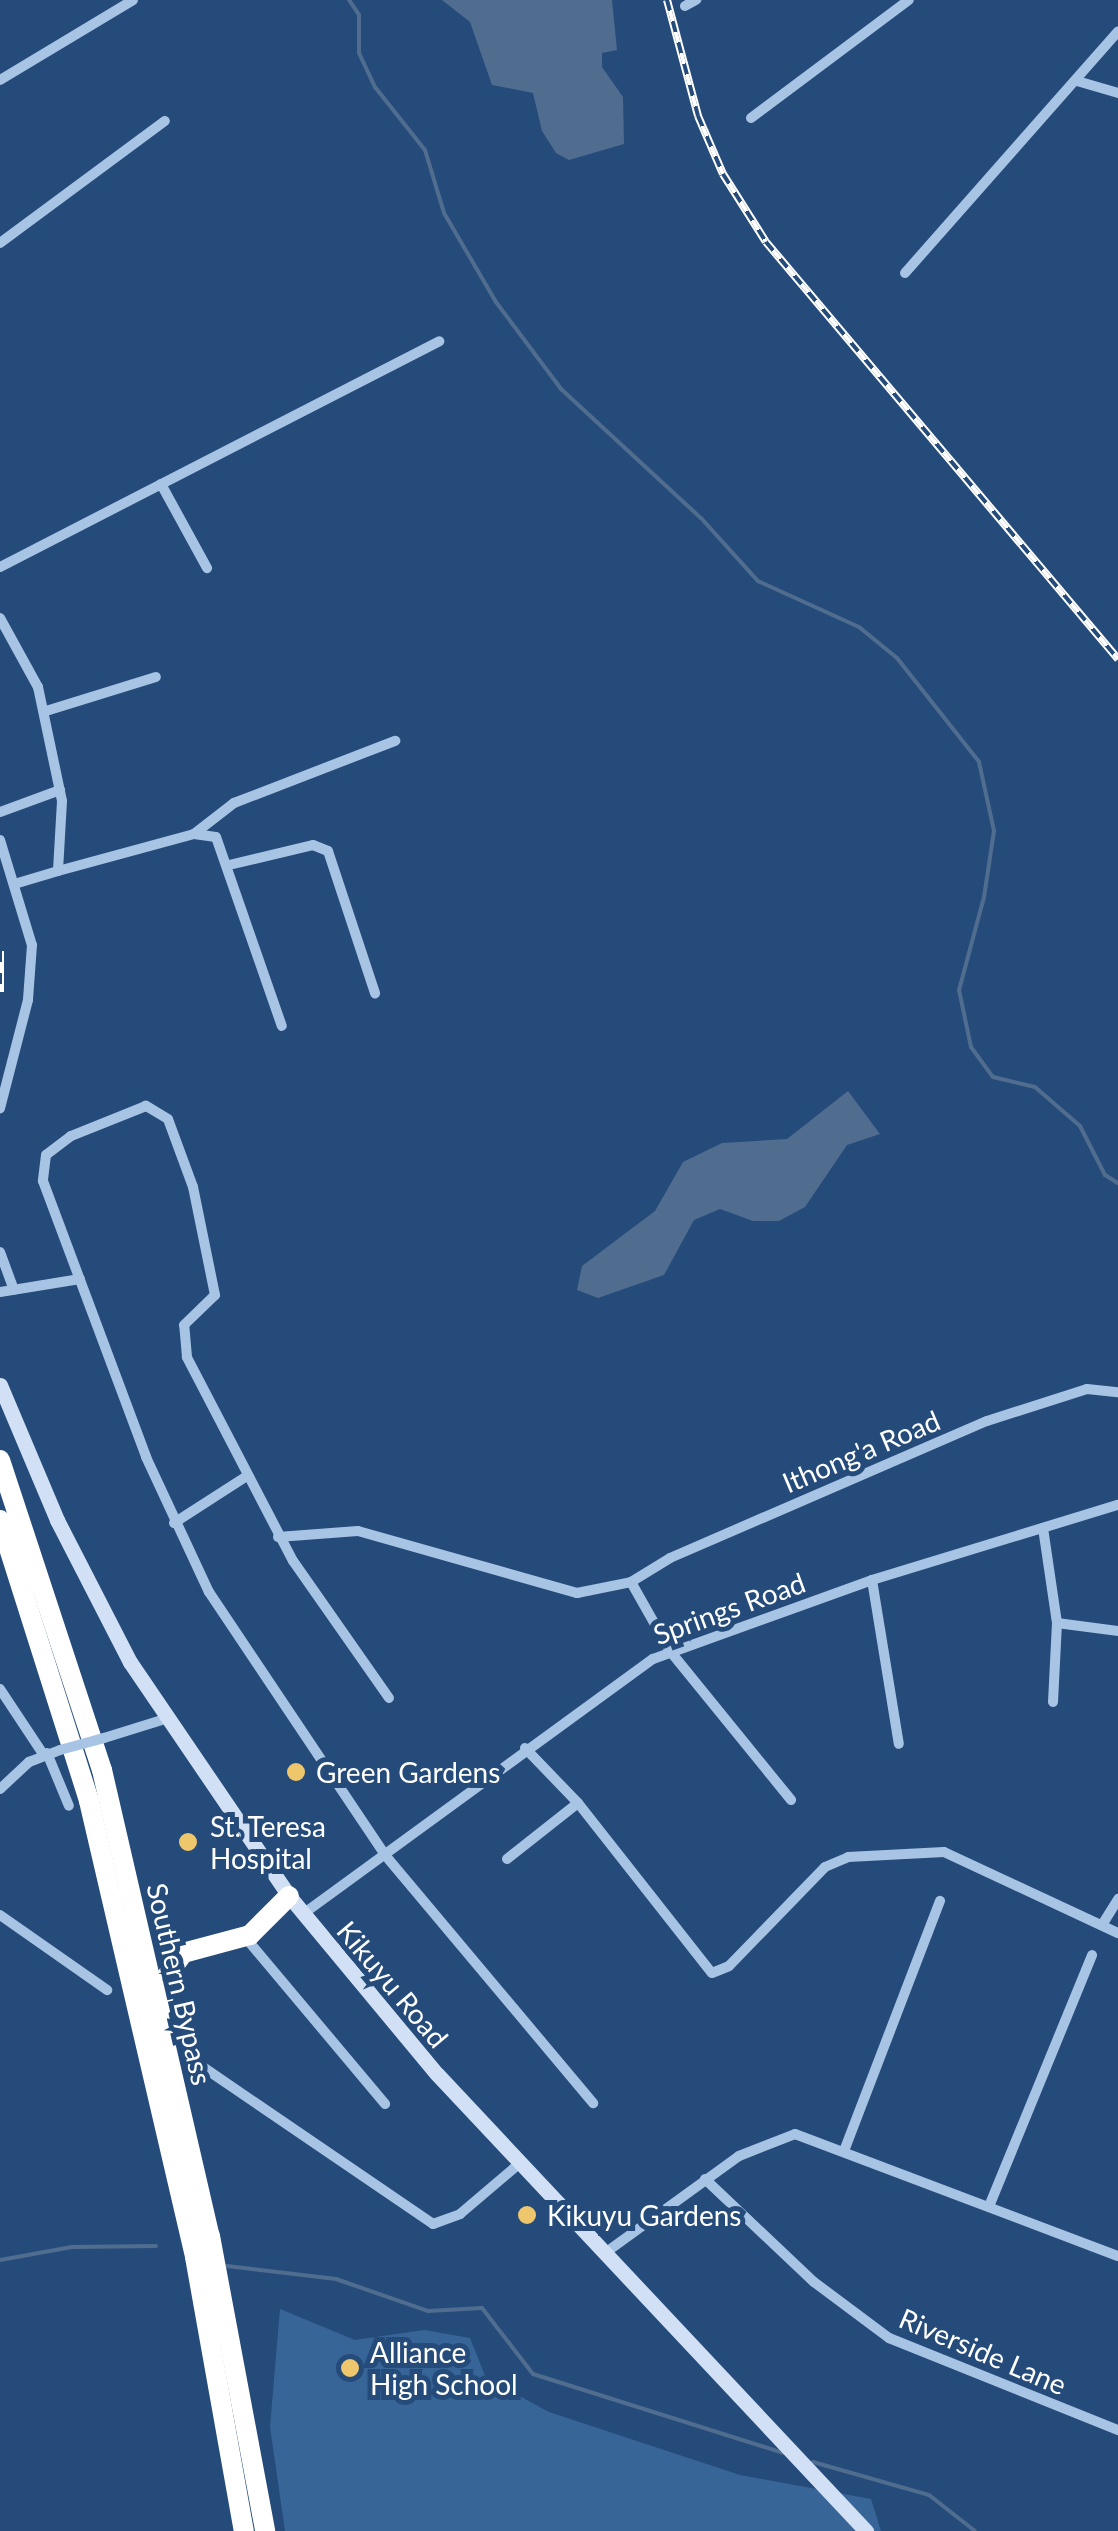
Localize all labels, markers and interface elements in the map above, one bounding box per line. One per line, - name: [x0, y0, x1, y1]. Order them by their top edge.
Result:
- street label: Ithong'a Road: [777, 1403, 945, 1499]
- street label: Springs Road: [649, 1565, 809, 1651]
- place label: Green Gardens: [316, 1755, 500, 1789]
- marker: Green Gardens: [285, 1761, 307, 1783]
- place label: St. Teresa Hospital: [210, 1809, 327, 1875]
- marker: St. Teresa Hospital: [175, 1829, 201, 1855]
- street label: Southern Bypass: [140, 1880, 220, 2088]
- street label: Kikuyu Road: [331, 1914, 455, 2054]
- place label: Kikuyu Gardens: [547, 2198, 741, 2232]
- marker: Kikuyu Gardens: [516, 2204, 538, 2226]
- street label: Riverside Lane: [894, 2301, 1072, 2401]
- place label: Alliance High School: [370, 2335, 518, 2401]
- marker: Alliance High School: [339, 2357, 361, 2379]

